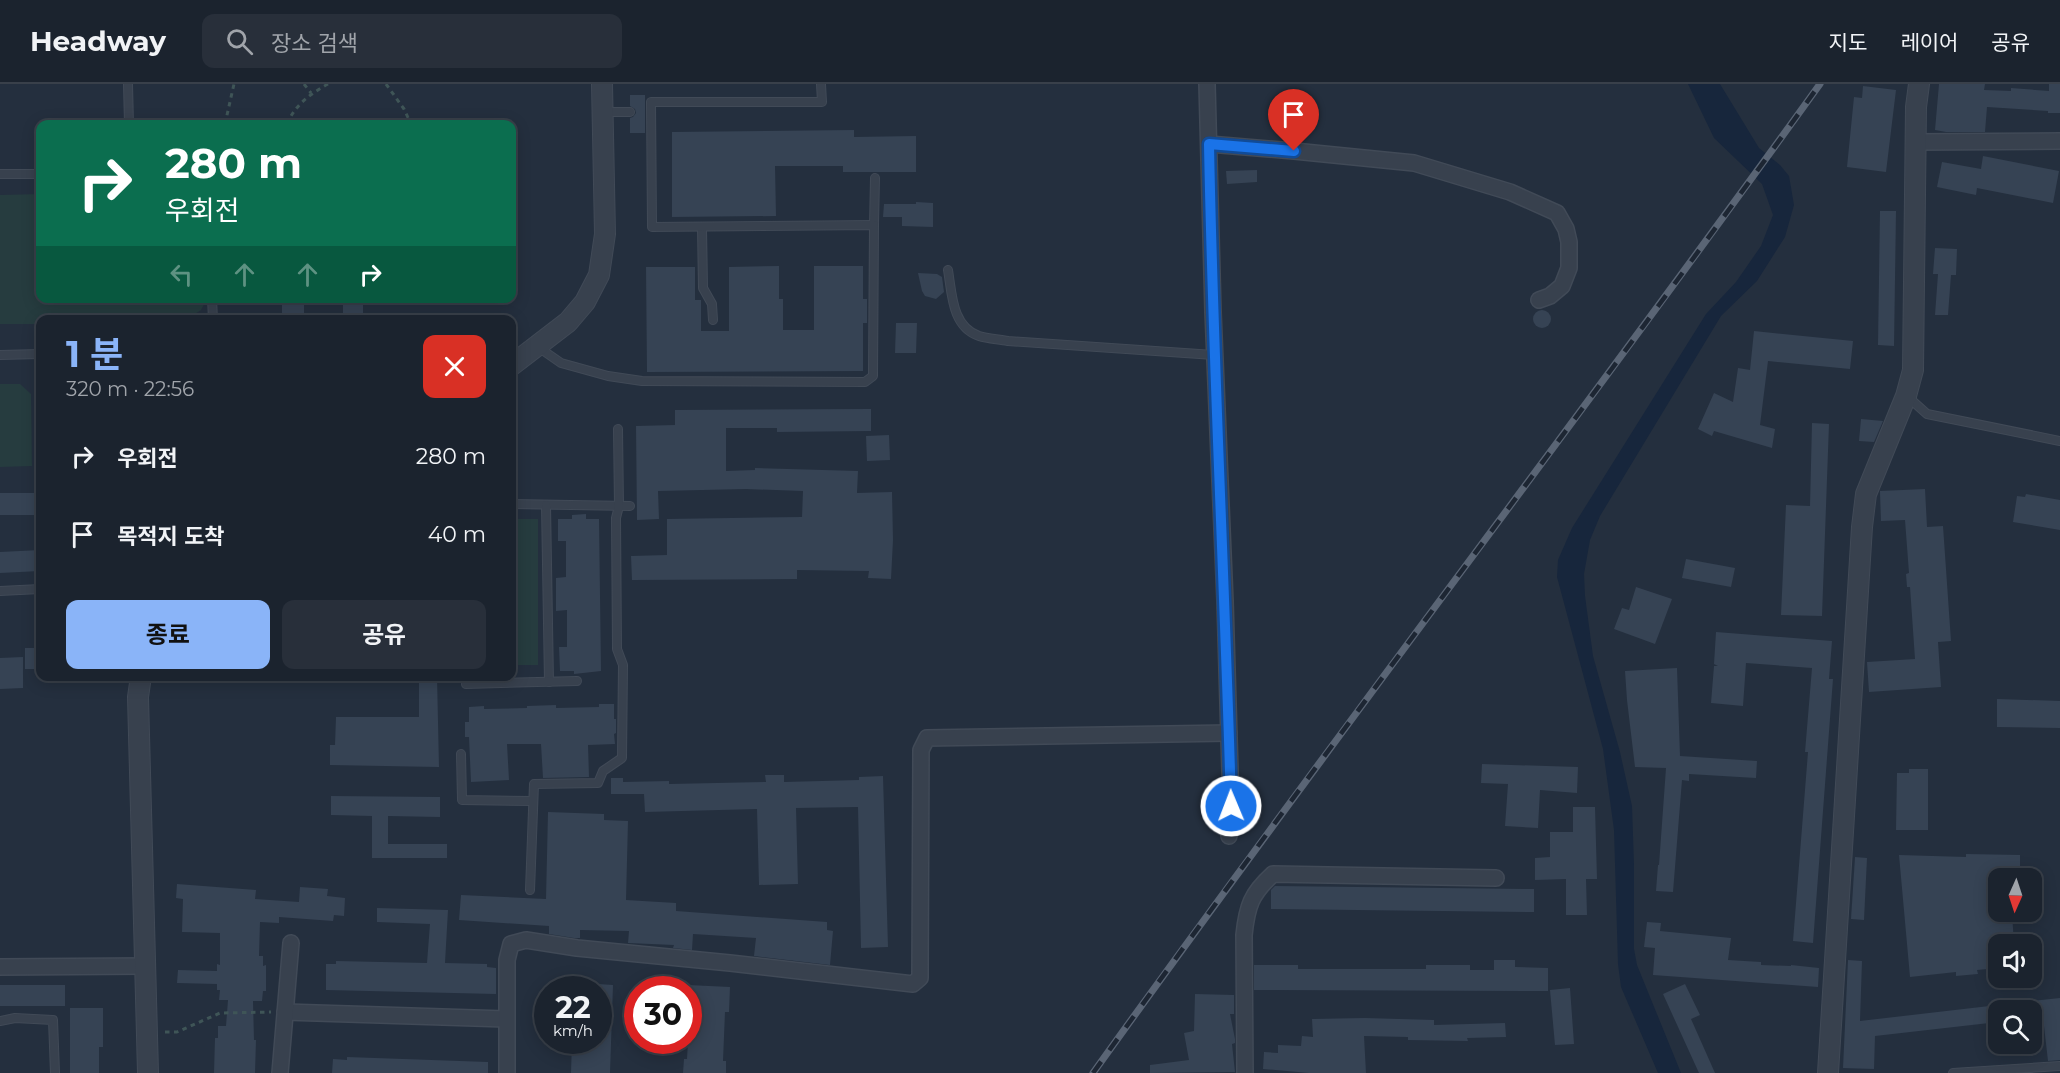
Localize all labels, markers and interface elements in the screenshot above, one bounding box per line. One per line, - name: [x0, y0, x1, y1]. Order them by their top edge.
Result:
- search box: [202, 14, 622, 68]
- text: Headway: [30, 24, 166, 58]
- icon: search: [223, 25, 256, 58]
- text: 장소 검색: [271, 30, 358, 57]
- text: 지도: [1829, 30, 1867, 55]
- text: 레이어: [1900, 30, 1958, 55]
- text: 공유: [1991, 30, 2030, 55]
- pin: [1268, 89, 1319, 151]
- icon: arrive: [1277, 98, 1310, 131]
- text: 280 m: [165, 137, 302, 189]
- icon: right: [66, 144, 144, 222]
- text: 우회전: [165, 194, 240, 227]
- icon: left: [165, 258, 198, 291]
- icon: ahead: [228, 258, 261, 291]
- icon: ahead: [291, 258, 324, 291]
- icon: right: [354, 258, 387, 291]
- text: 1 분: [66, 332, 123, 376]
- button: close: [423, 335, 486, 398]
- text: 320 m · 22:56: [66, 377, 194, 401]
- icon: right: [66, 440, 99, 473]
- text: 280 m: [416, 443, 486, 470]
- text: 우회전: [117, 445, 178, 472]
- icon: arrive: [66, 518, 99, 551]
- text: 40 m: [428, 521, 486, 548]
- text: 목적지 도착: [117, 523, 224, 550]
- button: 종료: [66, 600, 270, 669]
- button: 공유: [282, 600, 486, 669]
- position arrow: [1199, 774, 1263, 838]
- north arrow: [1988, 868, 2042, 922]
- map controls: [1988, 868, 2042, 1054]
- button: sound: [1988, 934, 2042, 988]
- speed limit sign: 30: [624, 976, 702, 1054]
- text: 22: [555, 989, 591, 1026]
- button: search: [1988, 1000, 2042, 1054]
- text: km/h: [553, 1021, 593, 1040]

